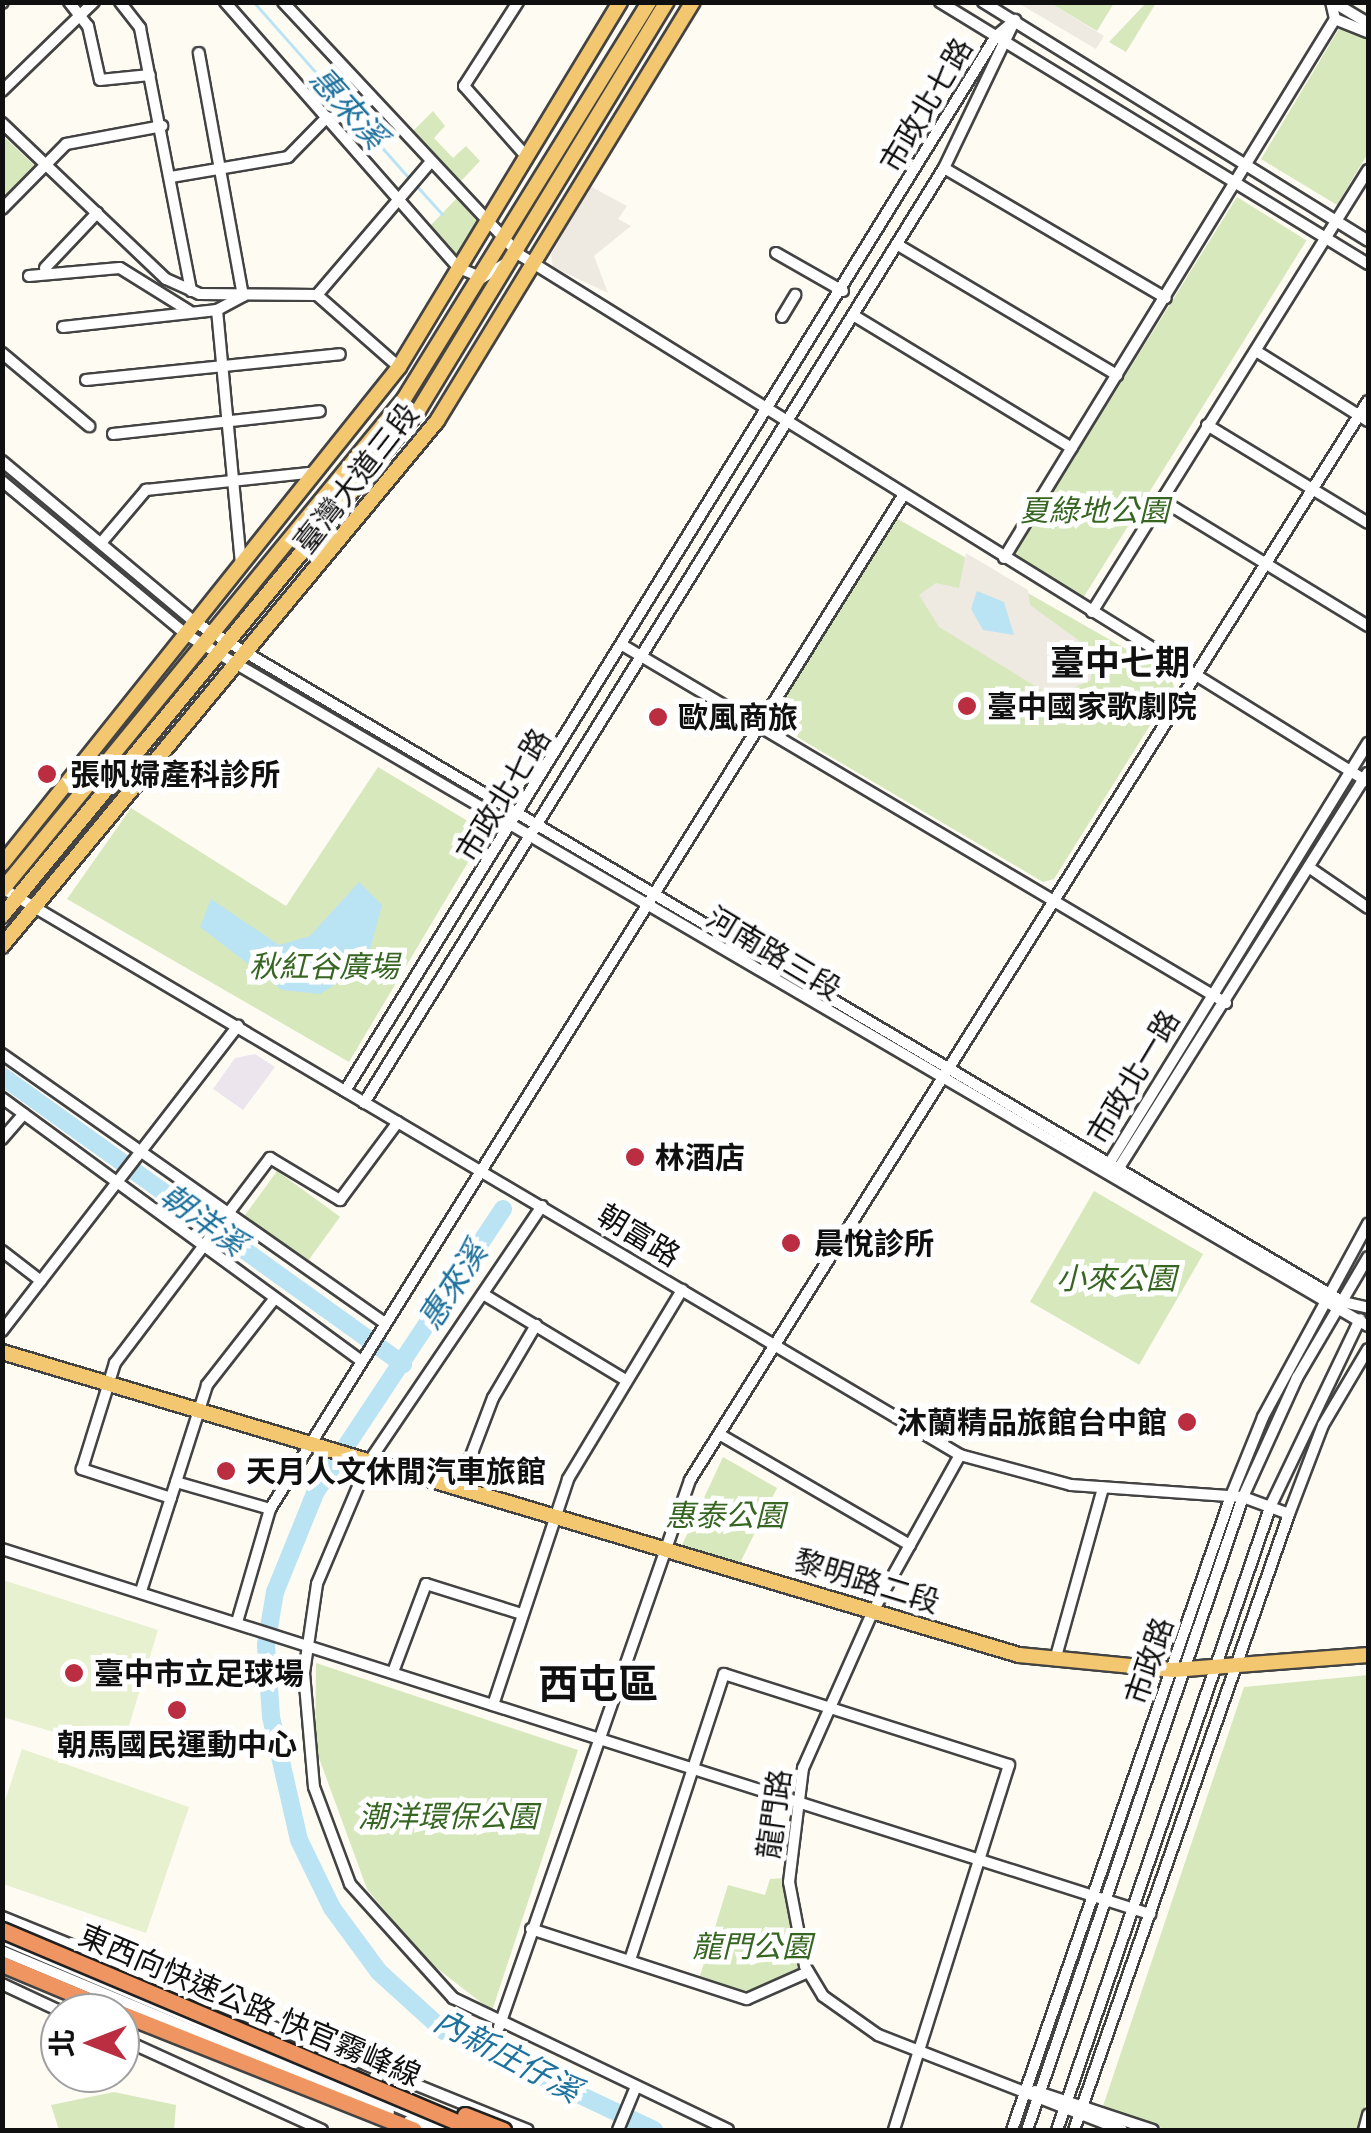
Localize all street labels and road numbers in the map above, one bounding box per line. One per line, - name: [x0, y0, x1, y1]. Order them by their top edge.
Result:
- street label: 市政北七路: [872, 31, 980, 179]
- street label: 臺灣大道三段: [286, 396, 426, 560]
- street label: 市政北七路: [448, 722, 558, 868]
- street label: 河南路三段: [700, 899, 848, 1007]
- street label: 市政北一路: [1079, 1003, 1187, 1151]
- street label: 朝富路: [591, 1196, 687, 1274]
- street label: 黎明路二段: [790, 1542, 944, 1620]
- street label: 市政路: [1117, 1613, 1181, 1709]
- street label: 龍門路: [750, 1767, 798, 1861]
- street label: 東西向快速公路 快官霧峰線: [74, 1917, 426, 2093]

